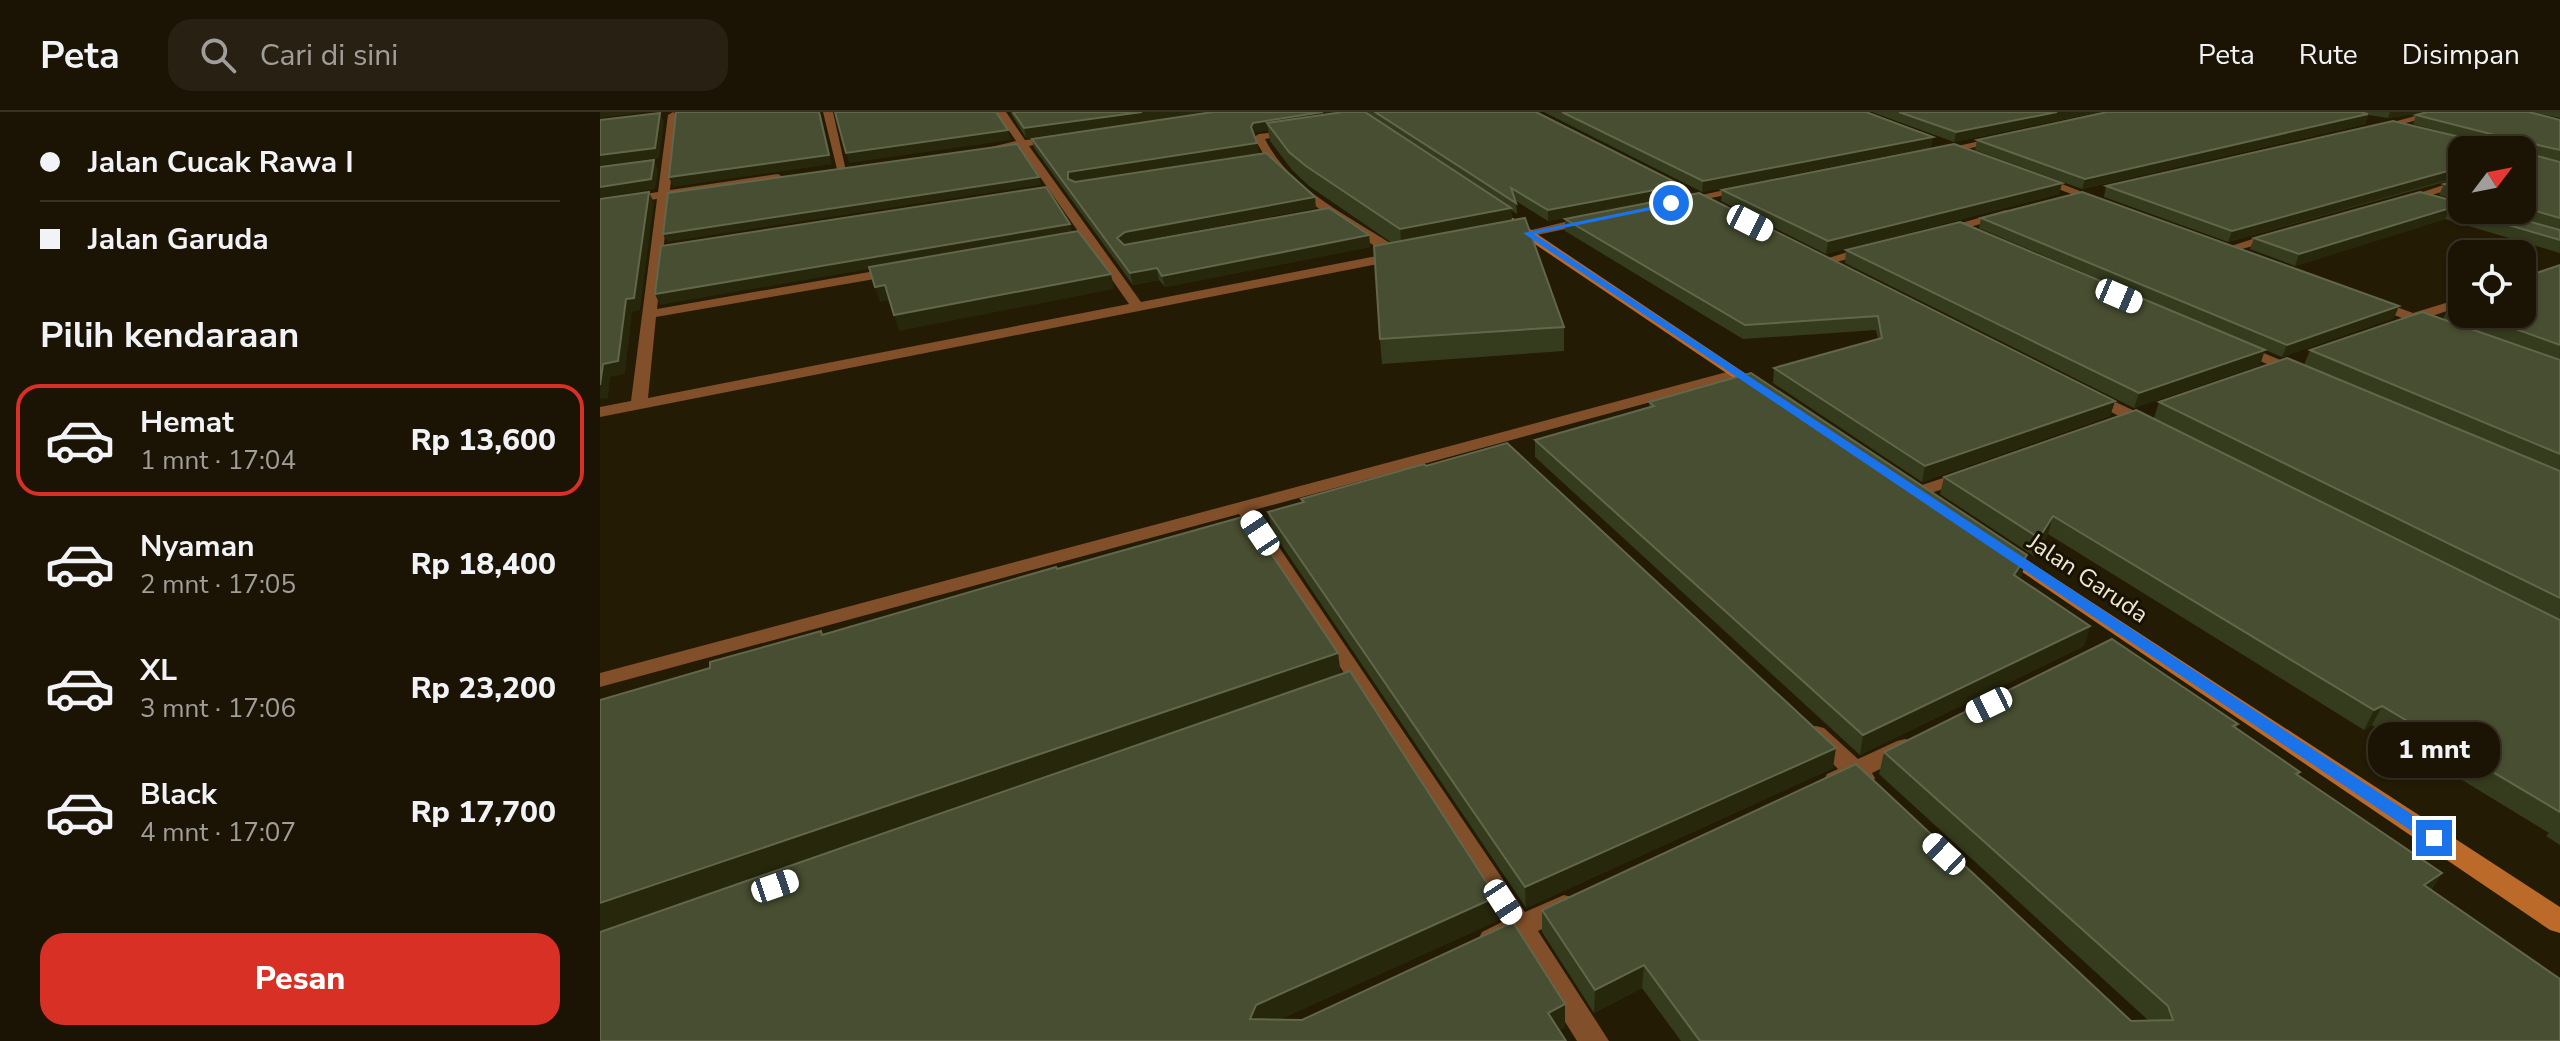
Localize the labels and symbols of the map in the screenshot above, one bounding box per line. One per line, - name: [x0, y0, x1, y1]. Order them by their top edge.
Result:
- north arrow: [2448, 136, 2536, 224]
- route start: [1653, 185, 1689, 221]
- car: [1723, 201, 1777, 245]
- car: [2092, 276, 2146, 316]
- car: [1237, 506, 1283, 560]
- street label: Jalan Garuda: [2021, 525, 2155, 630]
- car: [1962, 684, 2016, 726]
- callout: 1 mnt: [2368, 722, 2500, 778]
- route end: [2416, 820, 2452, 856]
- car: [1918, 829, 1970, 879]
- car: [748, 867, 802, 905]
- car: [1480, 875, 1526, 929]

